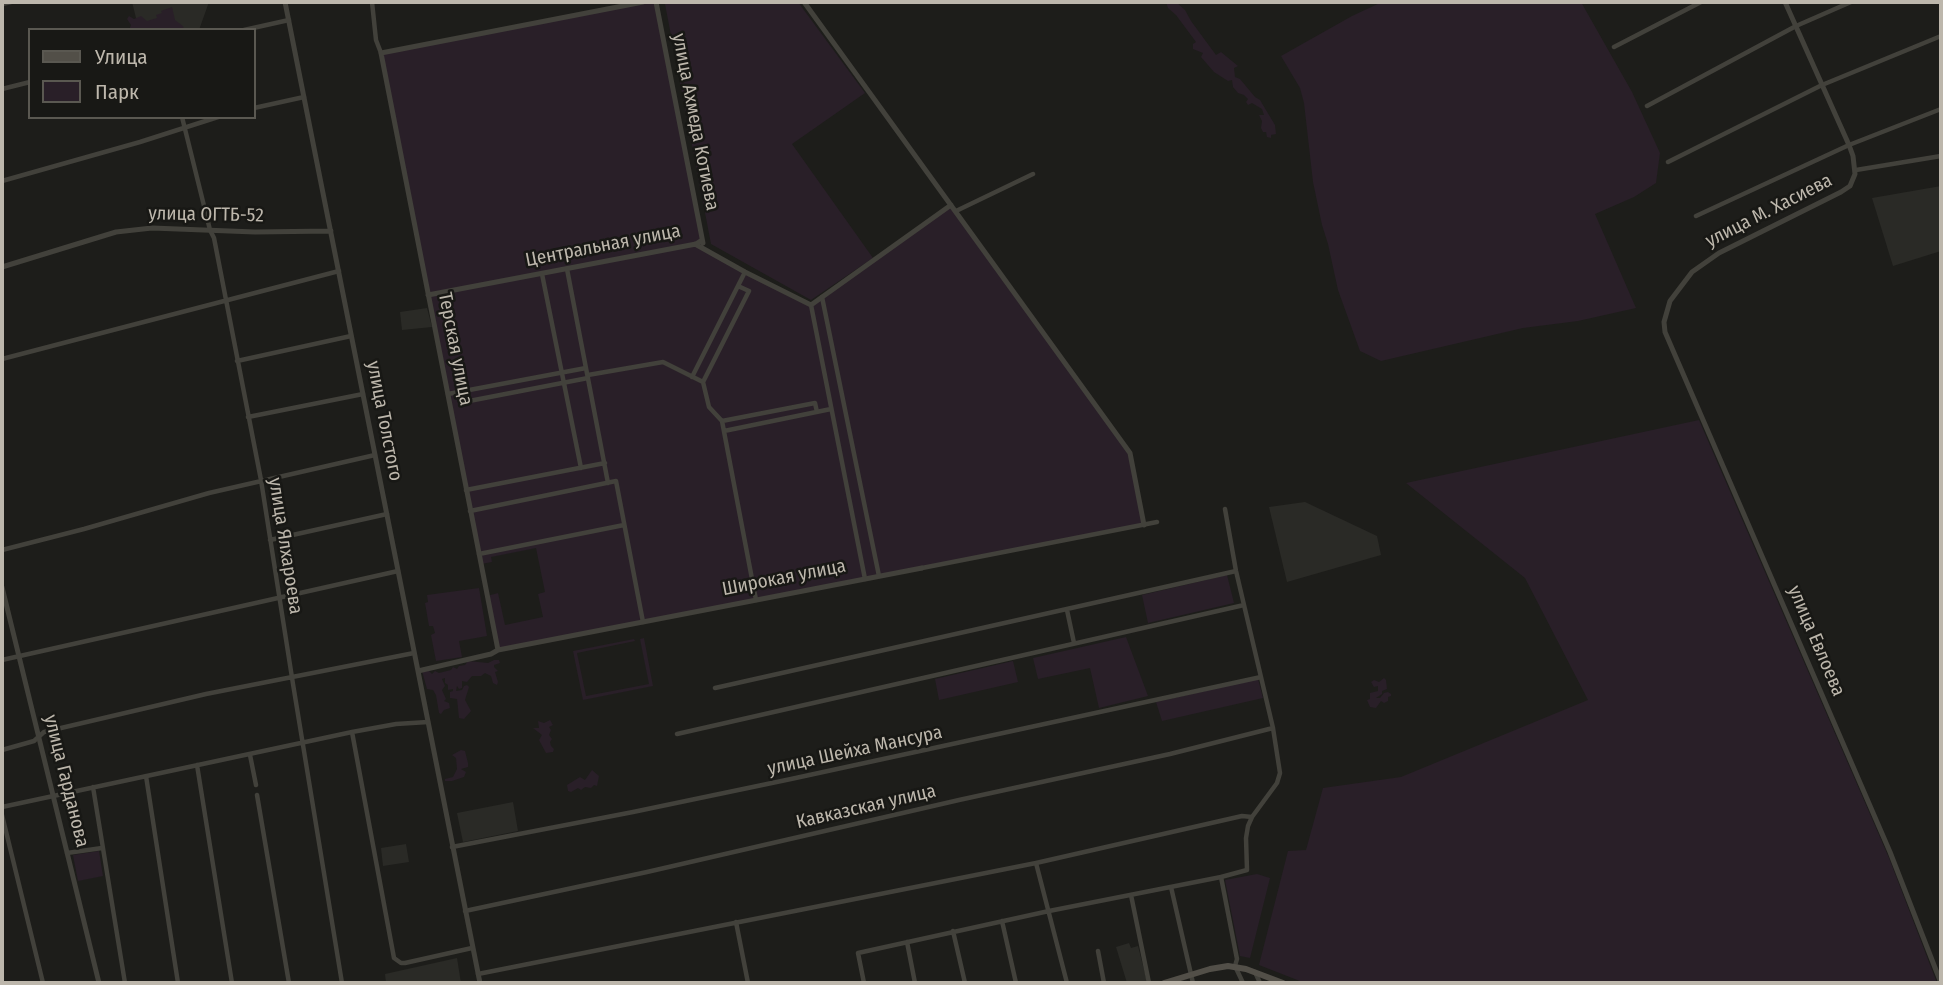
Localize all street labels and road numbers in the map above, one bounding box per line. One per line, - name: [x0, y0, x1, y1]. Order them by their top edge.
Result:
- street label: улица Ахмеда Котиева: [667, 32, 723, 212]
- street label: улица М. Хасиева: [1702, 169, 1836, 253]
- street label: улица ОГТБ-52: [148, 203, 264, 227]
- street label: Центральная улица: [524, 220, 682, 272]
- street label: Терская улица: [433, 290, 477, 408]
- street label: улица Толстого: [361, 359, 407, 483]
- street label: улица Ялхароева: [263, 476, 307, 616]
- street label: Широкая улица: [720, 555, 848, 601]
- street label: улица Евлоева: [1782, 582, 1850, 700]
- street label: улица Гарданова: [39, 712, 93, 850]
- street label: улица Шейха Мансура: [766, 721, 944, 781]
- street label: Кавказская улица: [794, 780, 938, 834]

